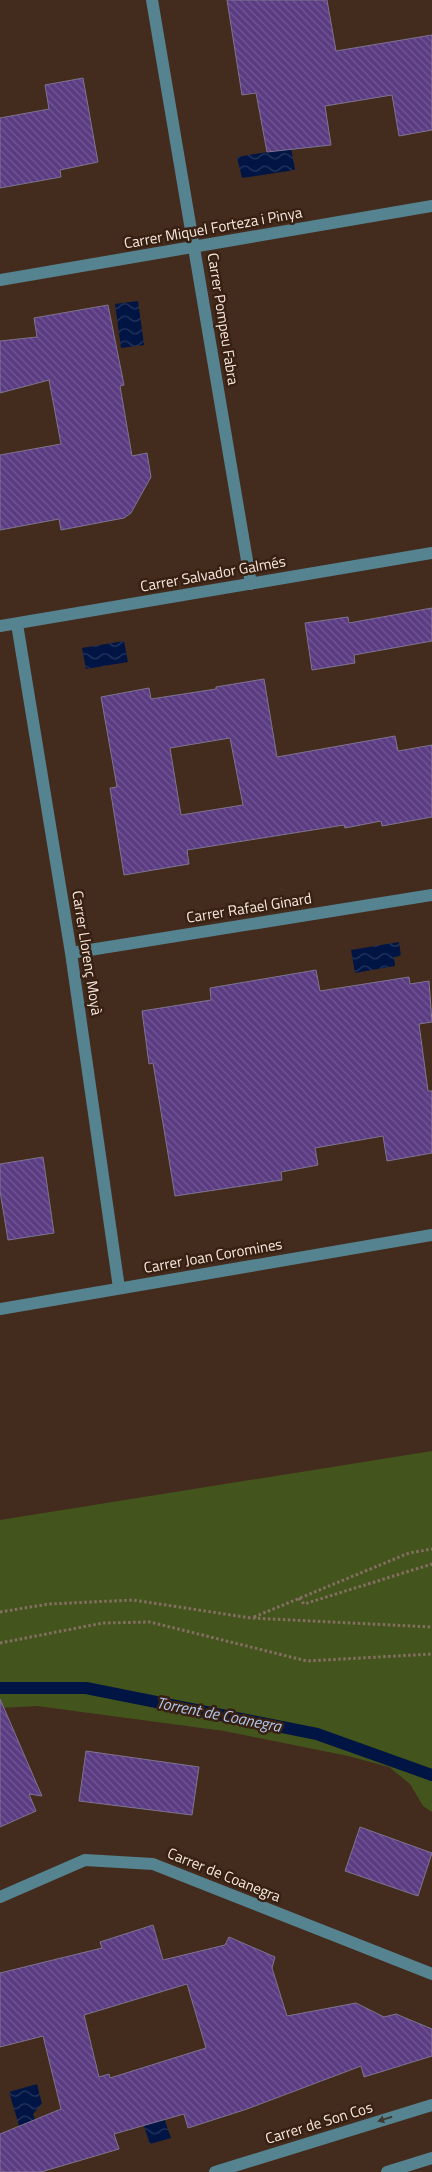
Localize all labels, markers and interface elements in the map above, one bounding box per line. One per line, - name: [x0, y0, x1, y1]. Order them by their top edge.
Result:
- street label: Carrer Miquel Forteza i Pinya: [122, 200, 304, 255]
- street label: Carrer Pompeu Fabra: [202, 251, 245, 387]
- street label: Carrer Salvador Galmés: [138, 549, 287, 598]
- street label: Carrer Rafael Ginard: [185, 886, 313, 929]
- street label: Carrer Llorenç Moyà: [66, 889, 109, 1017]
- street label: Carrer Joan Coromines: [142, 1232, 284, 1279]
- water label: Torrent de Coanegra: [155, 1690, 284, 1738]
- street label: Carrer de Coanegra: [164, 1841, 285, 1908]
- street label: Carrer de Son Cos: [262, 2095, 375, 2150]
- one-way arrow: [378, 2116, 393, 2124]

